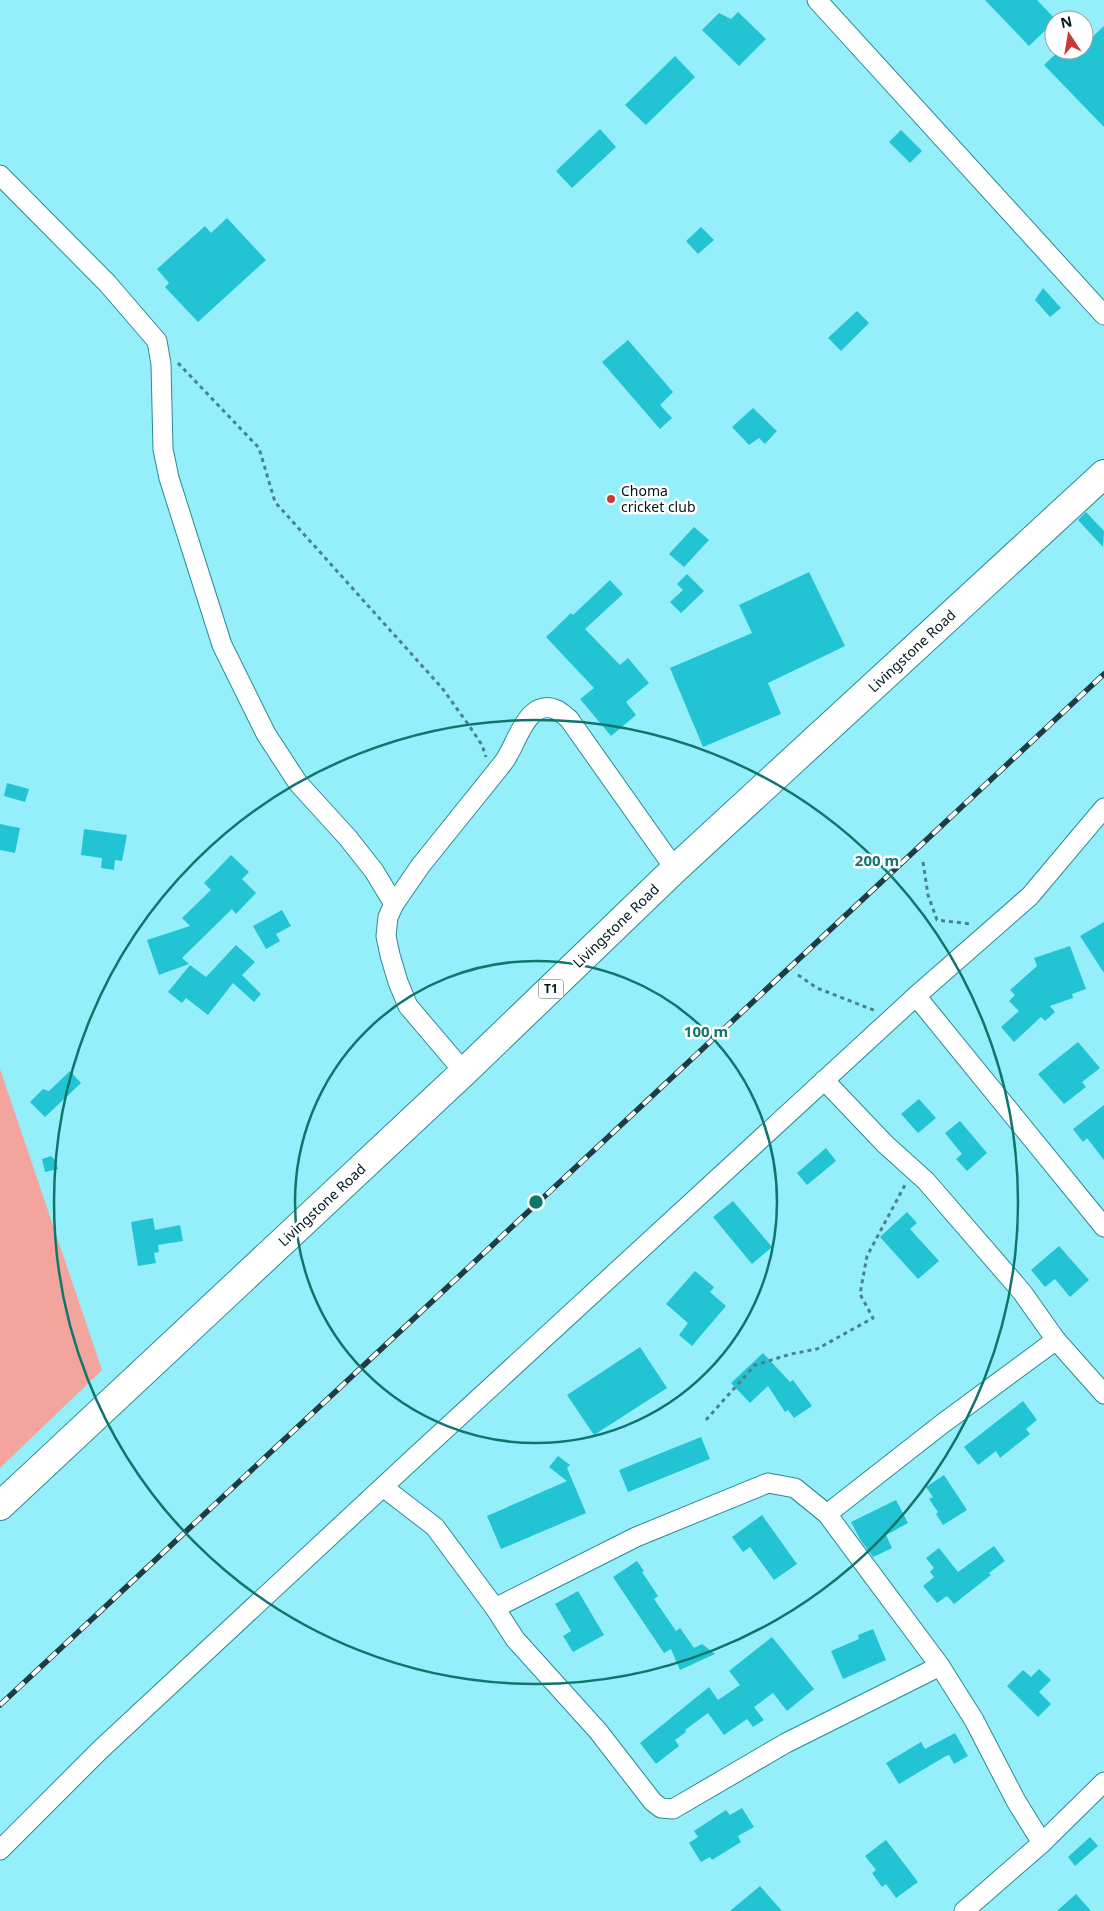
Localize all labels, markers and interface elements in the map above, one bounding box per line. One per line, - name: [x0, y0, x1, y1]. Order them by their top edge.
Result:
- north arrow: [1044, 10, 1094, 60]
- text: N: [1059, 11, 1074, 32]
- place label: Choma cricket club: [621, 481, 696, 516]
- marker: Choma cricket club: [605, 493, 617, 505]
- street label: Livingstone Road: [864, 605, 959, 696]
- text: 200 m: [855, 850, 899, 870]
- street label: Livingstone Road: [568, 880, 663, 972]
- road number: T1: [538, 980, 564, 999]
- text: 100 m: [684, 1021, 728, 1041]
- street label: Livingstone Road: [274, 1159, 369, 1250]
- centre of rings: [527, 1193, 545, 1211]

